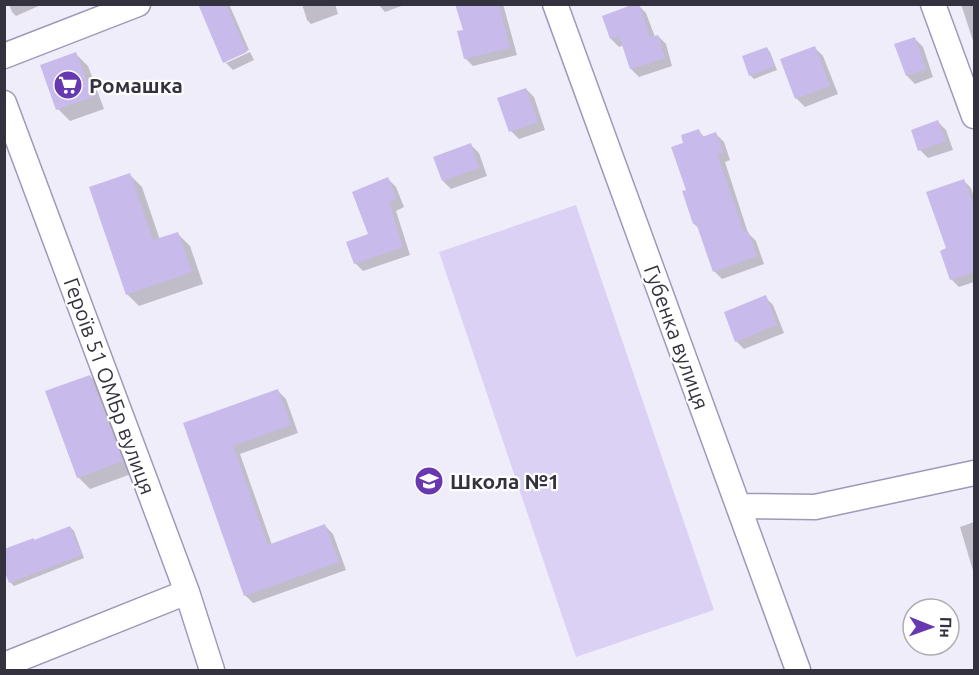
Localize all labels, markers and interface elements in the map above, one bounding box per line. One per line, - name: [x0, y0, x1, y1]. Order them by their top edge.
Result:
- supermarket icon: Ромашка: [52, 69, 84, 101]
- place label: Ромашка: [89, 73, 183, 97]
- street label: Губенка вулиця: [640, 262, 714, 412]
- street label: Героїв 51 ОМБр вулиця: [60, 274, 160, 498]
- school or university icon: Школа №1: [413, 465, 445, 497]
- place label: Школа №1: [450, 469, 560, 493]
- north arrow: [901, 597, 961, 657]
- text: Пн: [937, 617, 955, 638]

